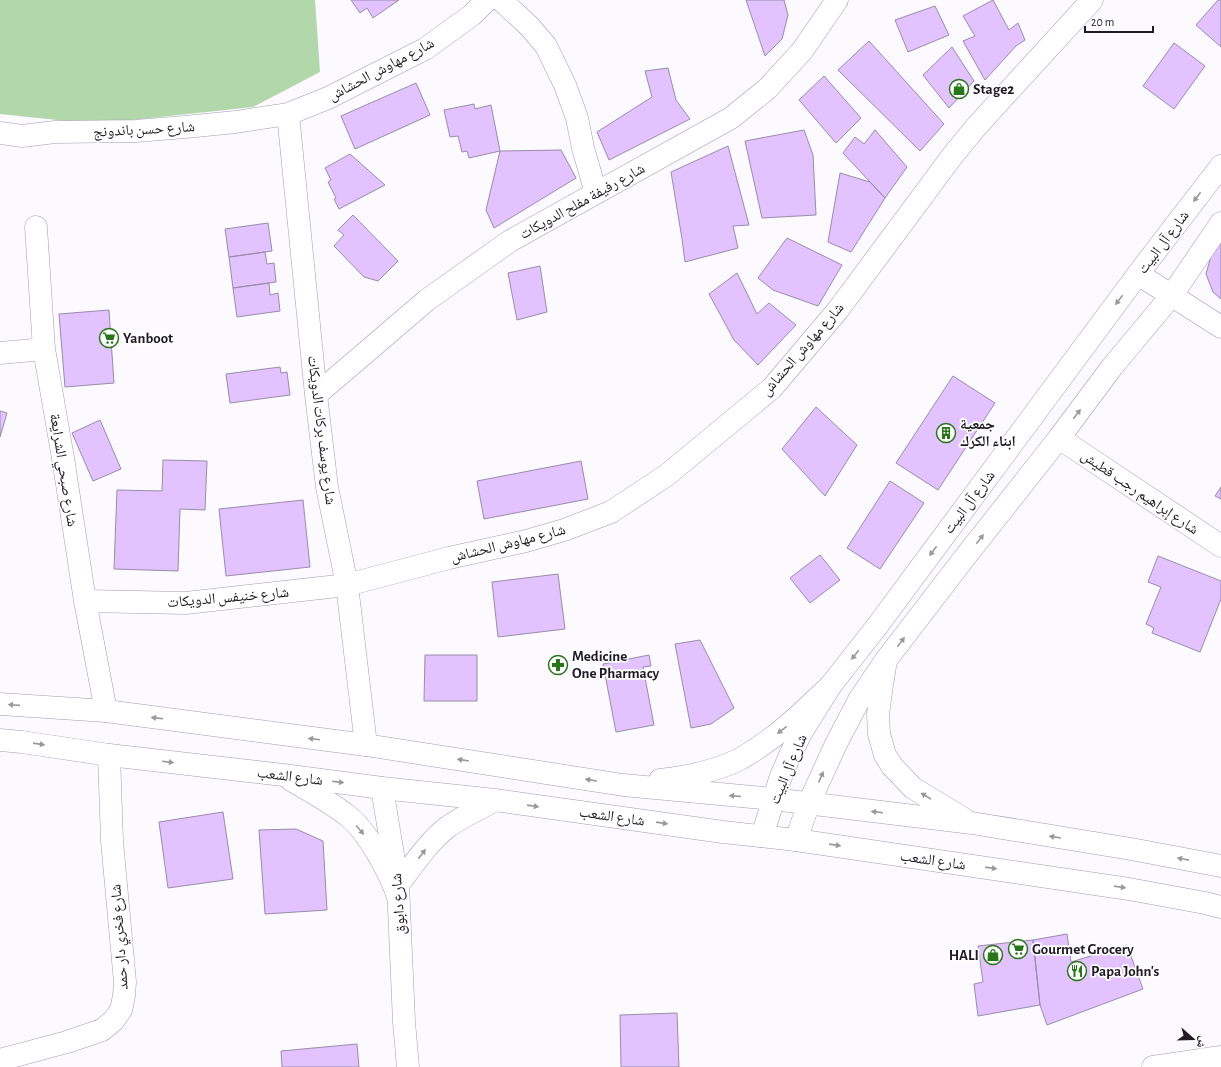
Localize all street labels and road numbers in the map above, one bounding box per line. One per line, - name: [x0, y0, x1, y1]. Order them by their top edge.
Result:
- street label: شارع مهاوش الحشاش: [326, 35, 438, 105]
- street label: شارع حسن باندونج: [93, 119, 196, 142]
- street label: شارع رفيفة مفلح الدويكات: [517, 161, 648, 244]
- street label: شارع آل البيت: [1134, 207, 1194, 278]
- street label: شارع مهاوش الحشاش: [758, 300, 848, 400]
- street label: شارع يوسف بركات الدويكات: [303, 355, 338, 506]
- street label: شارع صبحي الشرايعة: [43, 412, 80, 528]
- street label: شارع إبراهيم رجب قطيش: [1077, 448, 1201, 539]
- street label: شارع آل البيت: [940, 467, 1000, 538]
- street label: شارع مهاوش الحشاش: [449, 522, 568, 567]
- street label: شارع خنيفس الدويكات: [167, 585, 290, 612]
- street label: شارع آل البيت: [766, 731, 812, 807]
- street label: شارع الشعب: [256, 765, 324, 790]
- street label: شارع الشعب: [578, 804, 646, 831]
- street label: شارع الشعب: [899, 848, 967, 875]
- street label: شارع دابوق: [389, 872, 410, 935]
- street label: شارع فخري دار حمد: [108, 883, 134, 990]

